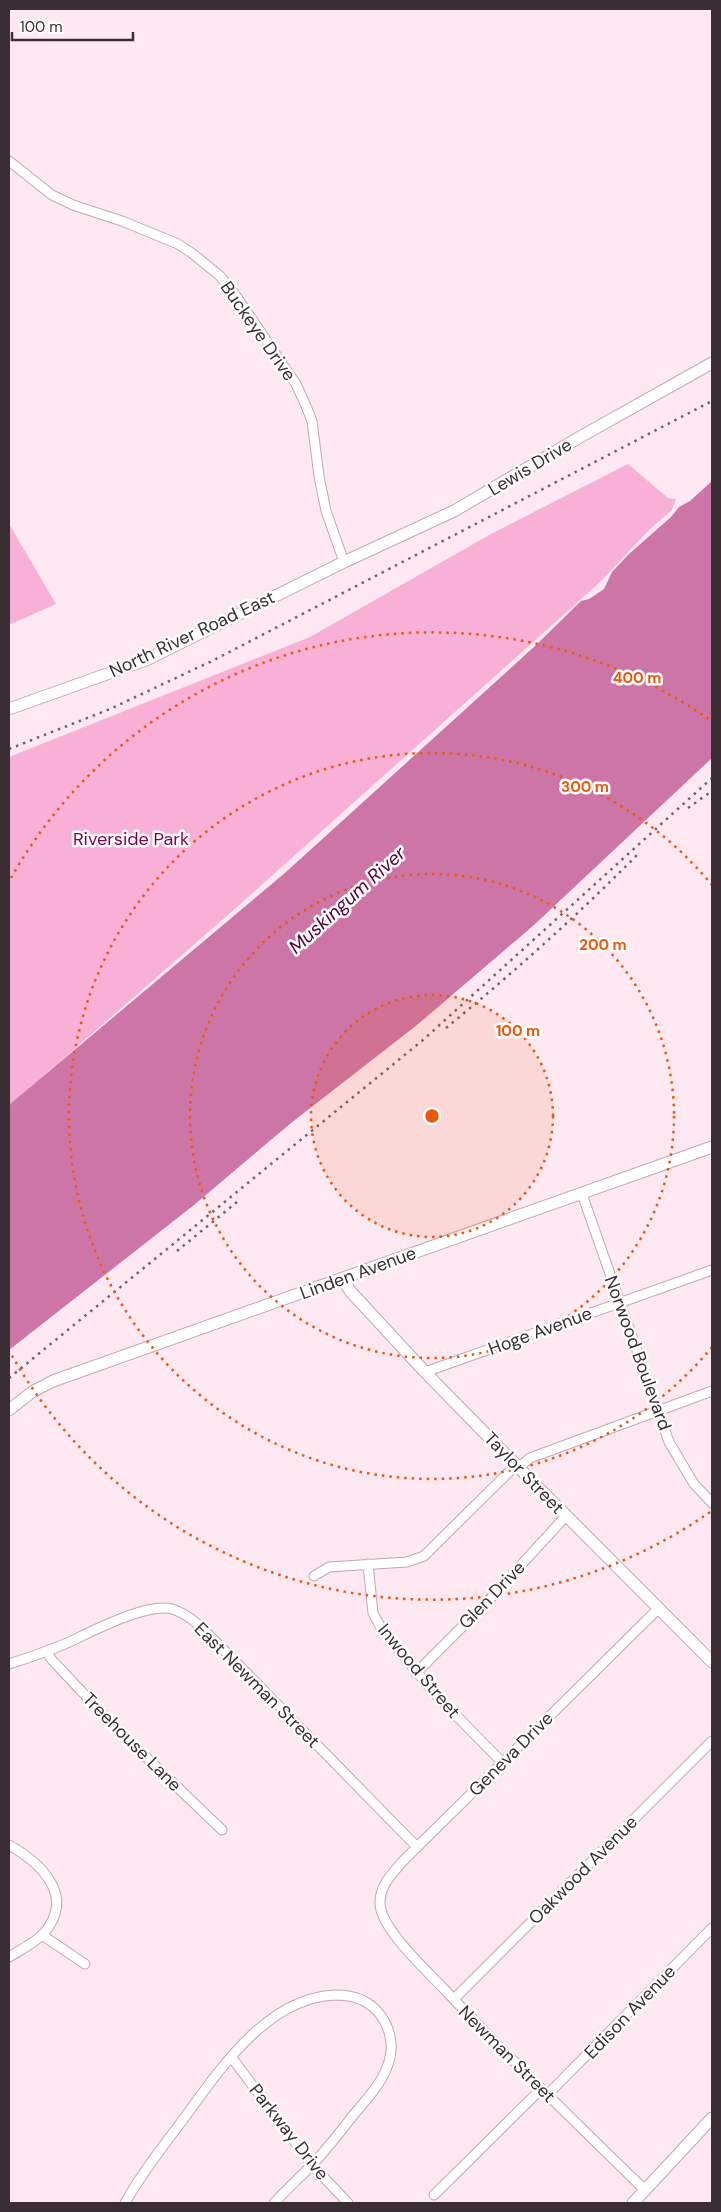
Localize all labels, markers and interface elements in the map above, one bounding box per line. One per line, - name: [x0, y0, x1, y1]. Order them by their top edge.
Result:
- scale bar: [12, 10, 134, 42]
- text: 100 m: [20, 17, 63, 37]
- street label: Buckeye Drive: [215, 276, 301, 386]
- street label: Lewis Drive: [484, 433, 576, 501]
- street label: North River Road East: [105, 585, 279, 683]
- text: 400 m: [613, 668, 661, 688]
- text: 300 m: [561, 777, 609, 797]
- park label: Riverside Park: [73, 827, 189, 851]
- water label: Muskingum River: [283, 840, 411, 959]
- text: 200 m: [579, 935, 627, 955]
- text: 100 m: [496, 1021, 540, 1041]
- centre of rings: [423, 1107, 441, 1125]
- street label: Linden Avenue: [297, 1241, 419, 1305]
- street label: Norwood Boulevard: [599, 1272, 677, 1434]
- street label: Hoge Avenue: [485, 1301, 595, 1361]
- street label: Taylor Street: [479, 1427, 569, 1519]
- street label: Glen Drive: [454, 1556, 530, 1634]
- street label: East Newman Street: [189, 1617, 325, 1753]
- street label: Inwood Street: [372, 1619, 466, 1723]
- street label: Treehouse Lane: [77, 1687, 187, 1797]
- street label: Geneva Drive: [464, 1707, 558, 1801]
- street label: Oakwood Avenue: [523, 1810, 643, 1930]
- street label: Edison Avenue: [579, 1960, 681, 2064]
- street label: Newman Street: [453, 2000, 561, 2108]
- street label: Parkway Drive: [244, 2079, 334, 2185]

